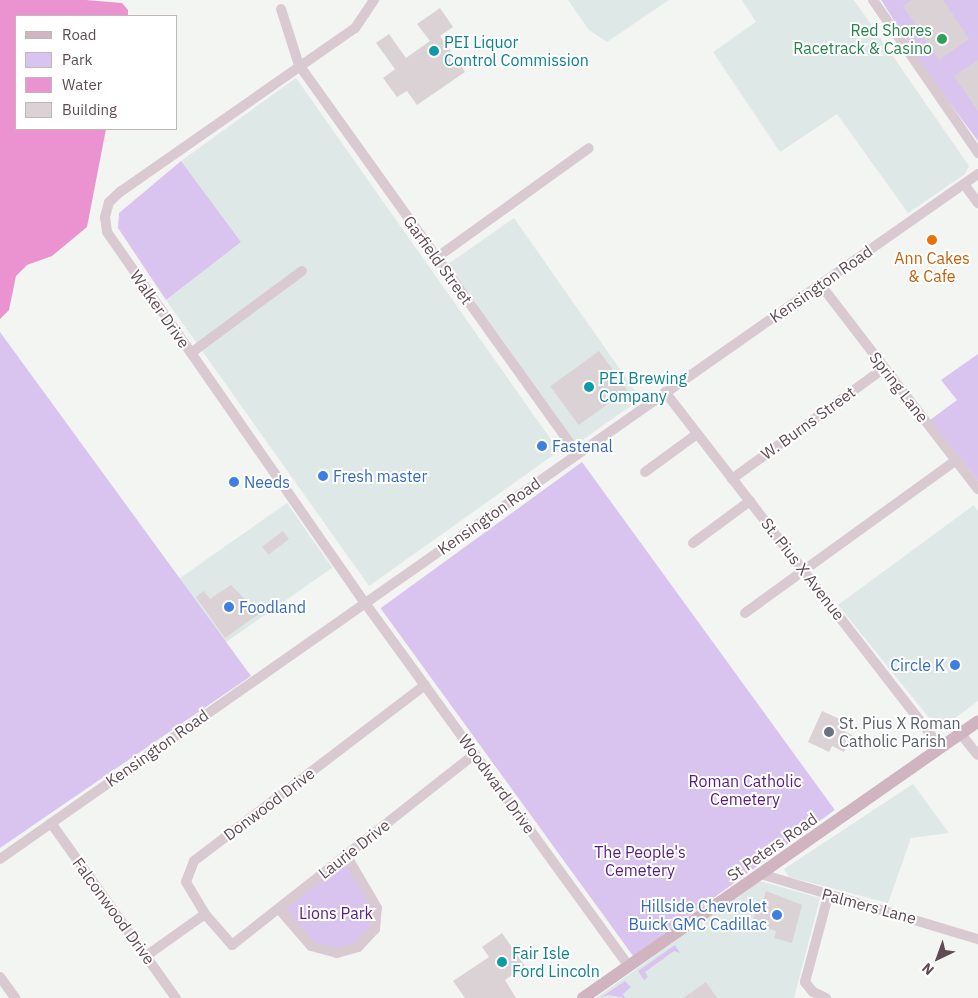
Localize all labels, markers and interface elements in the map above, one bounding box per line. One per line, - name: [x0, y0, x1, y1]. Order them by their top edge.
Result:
- legend: [15, 15, 178, 130]
- place label: Red Shores Racetrack & Casino: [793, 20, 932, 58]
- text: Road: [62, 25, 97, 44]
- place label: PEI Liquor Control Commission: [444, 32, 589, 70]
- marker: Red Shores Racetrack & Casino: [936, 33, 948, 45]
- marker: PEI Liquor Control Commission: [428, 45, 440, 57]
- text: Park: [62, 50, 92, 69]
- text: Water: [62, 75, 102, 94]
- text: Building: [62, 100, 117, 119]
- street label: Garfield Street: [399, 212, 477, 308]
- marker: Ann Cakes & Cafe: [926, 234, 938, 246]
- street label: Kensington Road: [766, 241, 876, 327]
- place label: Ann Cakes & Cafe: [894, 248, 970, 286]
- street label: Walker Drive: [126, 266, 194, 352]
- street label: Spring Lane: [866, 348, 932, 426]
- place label: PEI Brewing Company: [599, 368, 687, 406]
- marker: PEI Brewing Company: [583, 381, 595, 393]
- street label: W. Burns Street: [757, 382, 859, 464]
- place label: Fastenal: [552, 436, 613, 456]
- marker: Fastenal: [536, 440, 548, 452]
- place label: Fresh master: [333, 466, 427, 486]
- marker: Fresh master: [317, 470, 329, 482]
- place label: Needs: [244, 472, 290, 492]
- street label: Kensington Road: [434, 473, 544, 559]
- marker: Needs: [228, 476, 240, 488]
- street label: St. Pius X Avenue: [757, 514, 849, 624]
- place label: Foodland: [239, 597, 306, 617]
- marker: Foodland: [223, 601, 235, 613]
- place label: Circle K: [890, 655, 945, 675]
- marker: Circle K: [949, 659, 961, 671]
- street label: Kensington Road: [102, 705, 212, 791]
- place label: St. Pius X Roman Catholic Parish: [839, 713, 961, 751]
- marker: St. Pius X Roman Catholic Parish: [823, 726, 835, 738]
- street label: Woodward Drive: [455, 731, 539, 837]
- street label: Donwood Drive: [220, 764, 318, 844]
- park label: Roman Catholic Cemetery: [689, 771, 801, 809]
- street label: St Peters Road: [723, 809, 821, 885]
- street label: Laurie Drive: [315, 815, 393, 883]
- park label: The People's Cemetery: [594, 842, 686, 880]
- street label: Falconwood Drive: [69, 854, 159, 968]
- street label: Palmers Lane: [820, 884, 918, 928]
- place label: Hillside Chevrolet Buick GMC Cadillac: [628, 896, 767, 934]
- park label: Lions Park: [299, 903, 373, 923]
- marker: Hillside Chevrolet Buick GMC Cadillac: [771, 909, 783, 921]
- north arrow: [913, 933, 963, 983]
- place label: Fair Isle Ford Lincoln: [512, 943, 600, 981]
- marker: Fair Isle Ford Lincoln: [496, 956, 508, 968]
- text: N: [918, 959, 938, 979]

